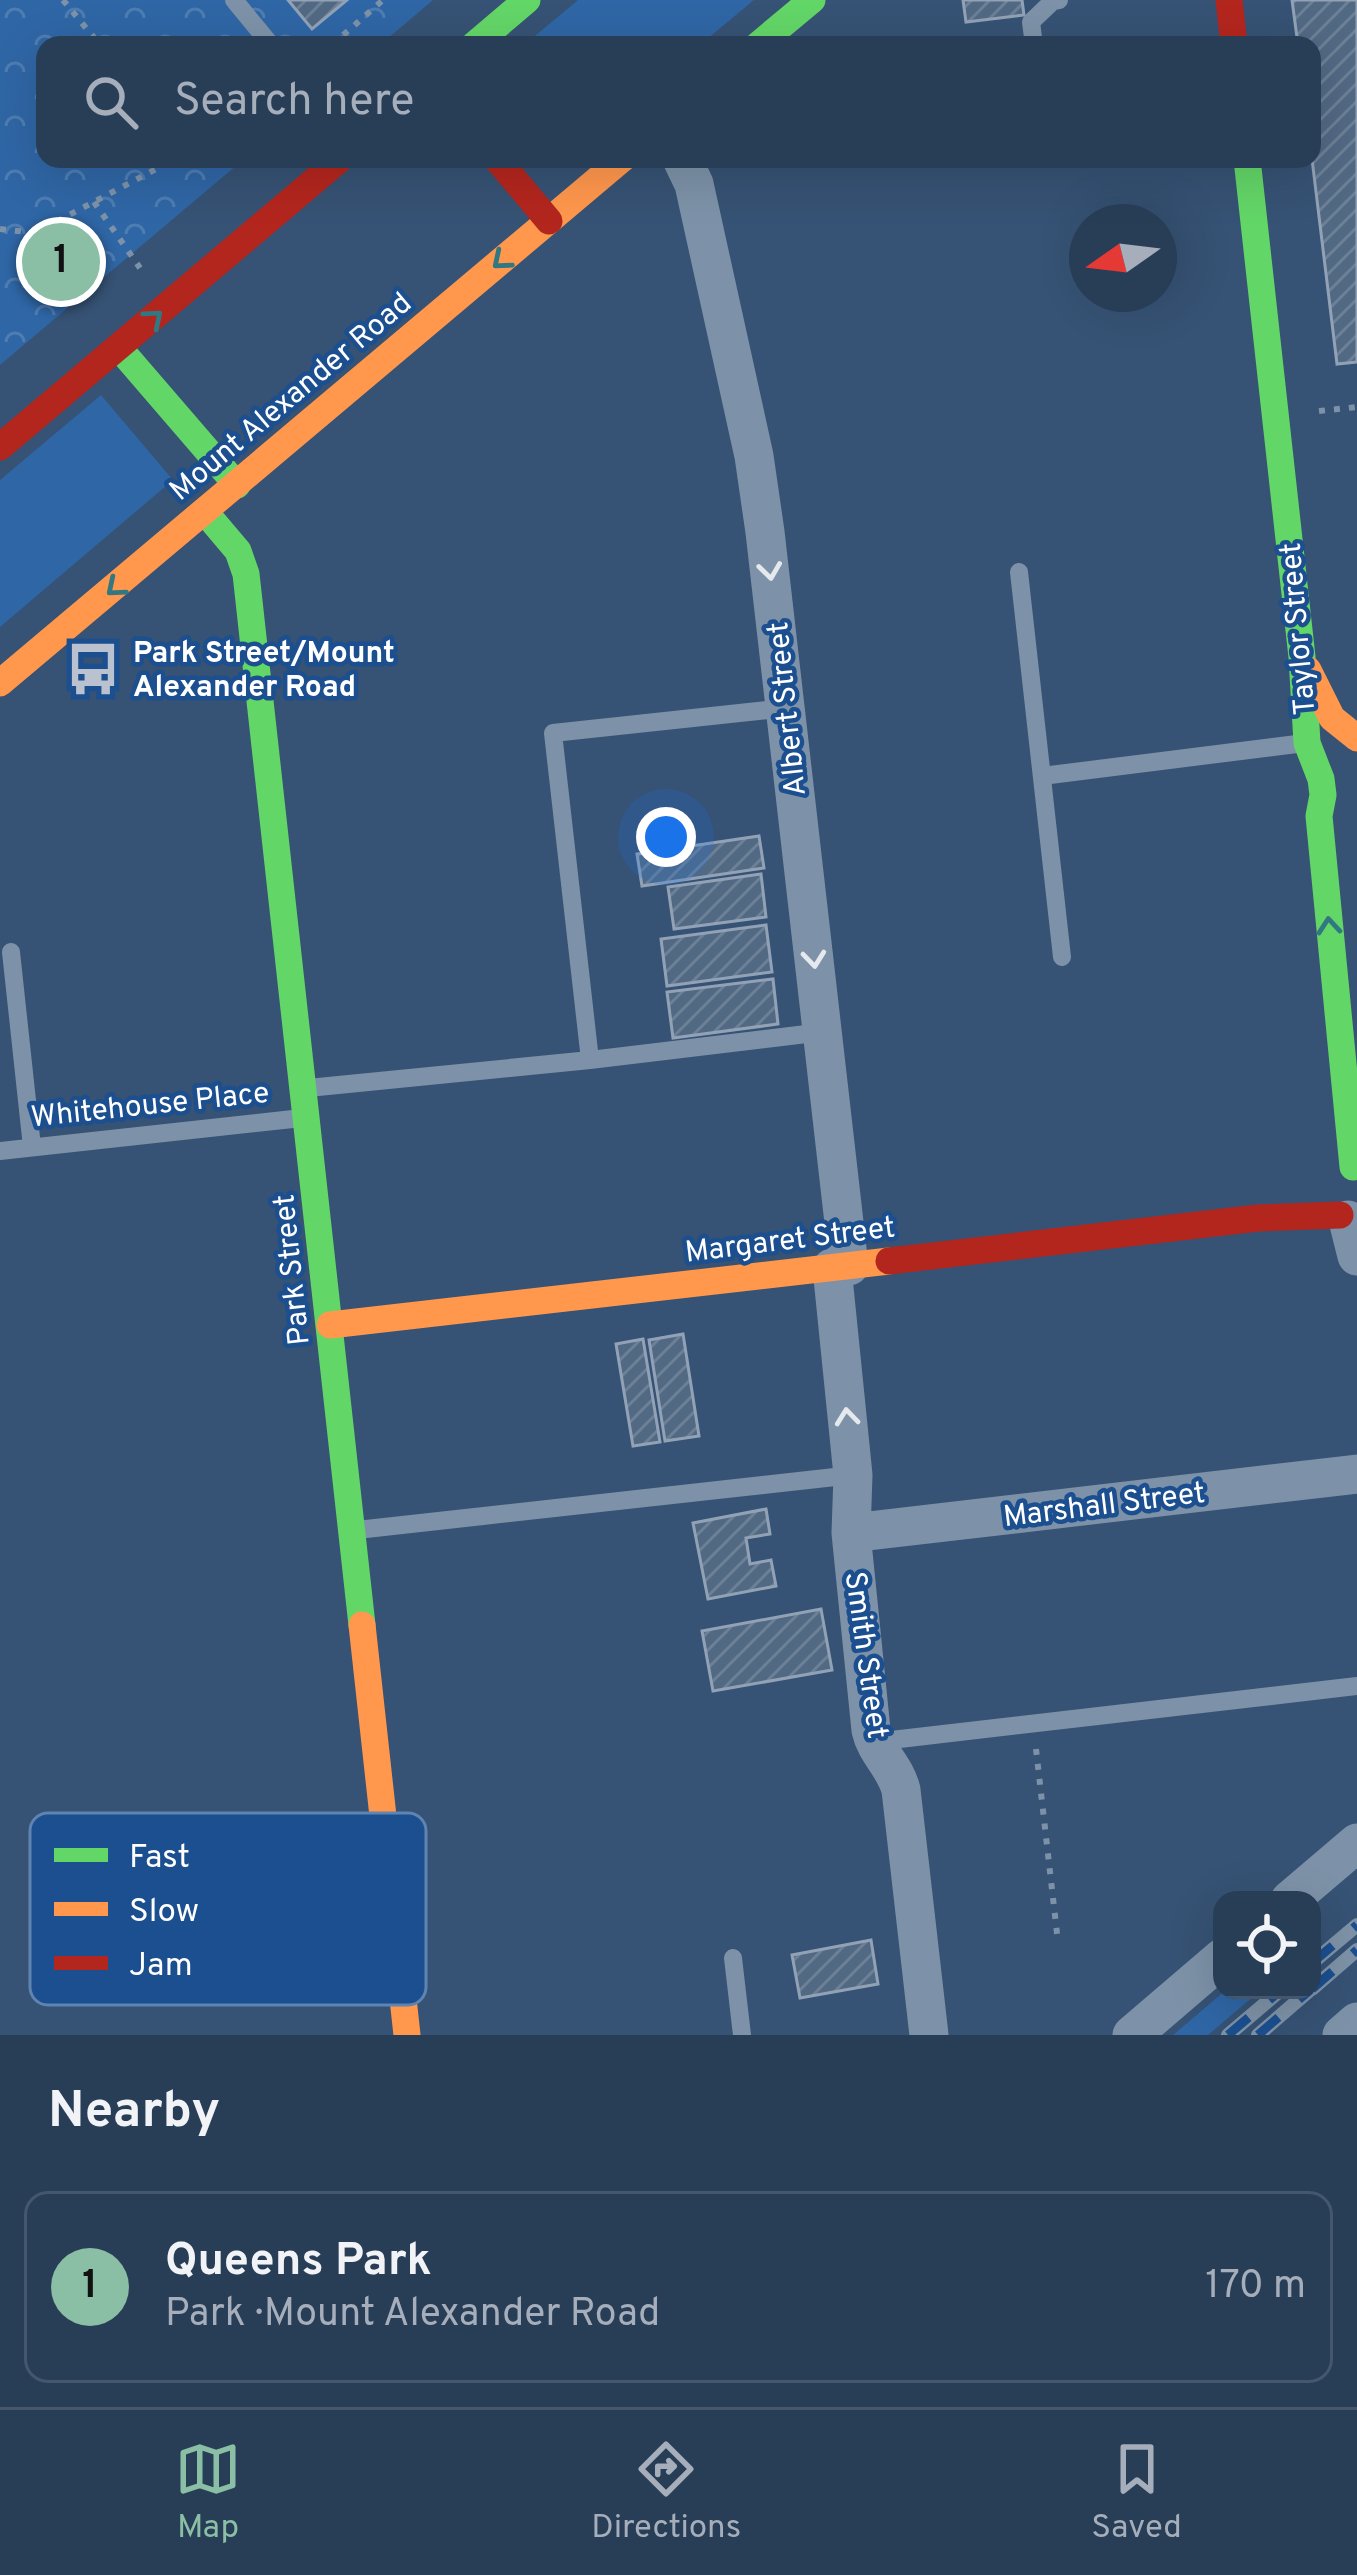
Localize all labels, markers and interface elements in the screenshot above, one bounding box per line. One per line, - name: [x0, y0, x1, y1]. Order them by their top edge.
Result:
- search box: [36, 36, 1321, 168]
- icon: search: [78, 69, 144, 135]
- text: Search here: [174, 74, 414, 131]
- north arrow: [1069, 204, 1177, 312]
- pin: 1: [22, 217, 100, 307]
- one-way arrow: [493, 247, 515, 269]
- street label: Mount Alexander Road: [163, 286, 420, 510]
- one-way arrow: [140, 310, 162, 332]
- street label: Taylor Street: [1274, 541, 1325, 717]
- one-way arrow: [757, 562, 783, 581]
- one-way arrow: [107, 573, 129, 595]
- street label: Albert Street: [761, 620, 816, 798]
- place label: Park Street/Mount Alexander Road: [133, 636, 395, 707]
- bus stop icon: Park Street/Mount Alexander Road: [64, 640, 122, 698]
- your location: [636, 807, 696, 867]
- one-way arrow: [1317, 916, 1342, 935]
- one-way arrow: [801, 949, 827, 969]
- street label: Whitehouse Place: [29, 1076, 271, 1137]
- street label: Park Street: [267, 1192, 320, 1347]
- street label: Margaret Street: [683, 1210, 897, 1273]
- one-way arrow: [835, 1407, 860, 1426]
- street label: Marshall Street: [1001, 1476, 1207, 1537]
- street label: Smith Street: [834, 1569, 895, 1741]
- legend: [30, 1813, 426, 2005]
- text: Fast: [129, 1838, 190, 1880]
- map controls: [1213, 1891, 1321, 1999]
- button: locate: [1213, 1891, 1321, 1999]
- text: Slow: [129, 1892, 199, 1934]
- text: Jam: [129, 1946, 193, 1988]
- text: Nearby: [48, 2081, 220, 2146]
- text: Queens Park: [165, 2234, 432, 2291]
- text: 1: [82, 2263, 98, 2312]
- text: 170 m: [1205, 2263, 1306, 2312]
- text: Park · Mount Alexander Road: [165, 2291, 660, 2340]
- tab: Map: [175, 2436, 241, 2550]
- tab: Directions: [591, 2436, 741, 2550]
- tab: Saved: [1091, 2436, 1182, 2550]

